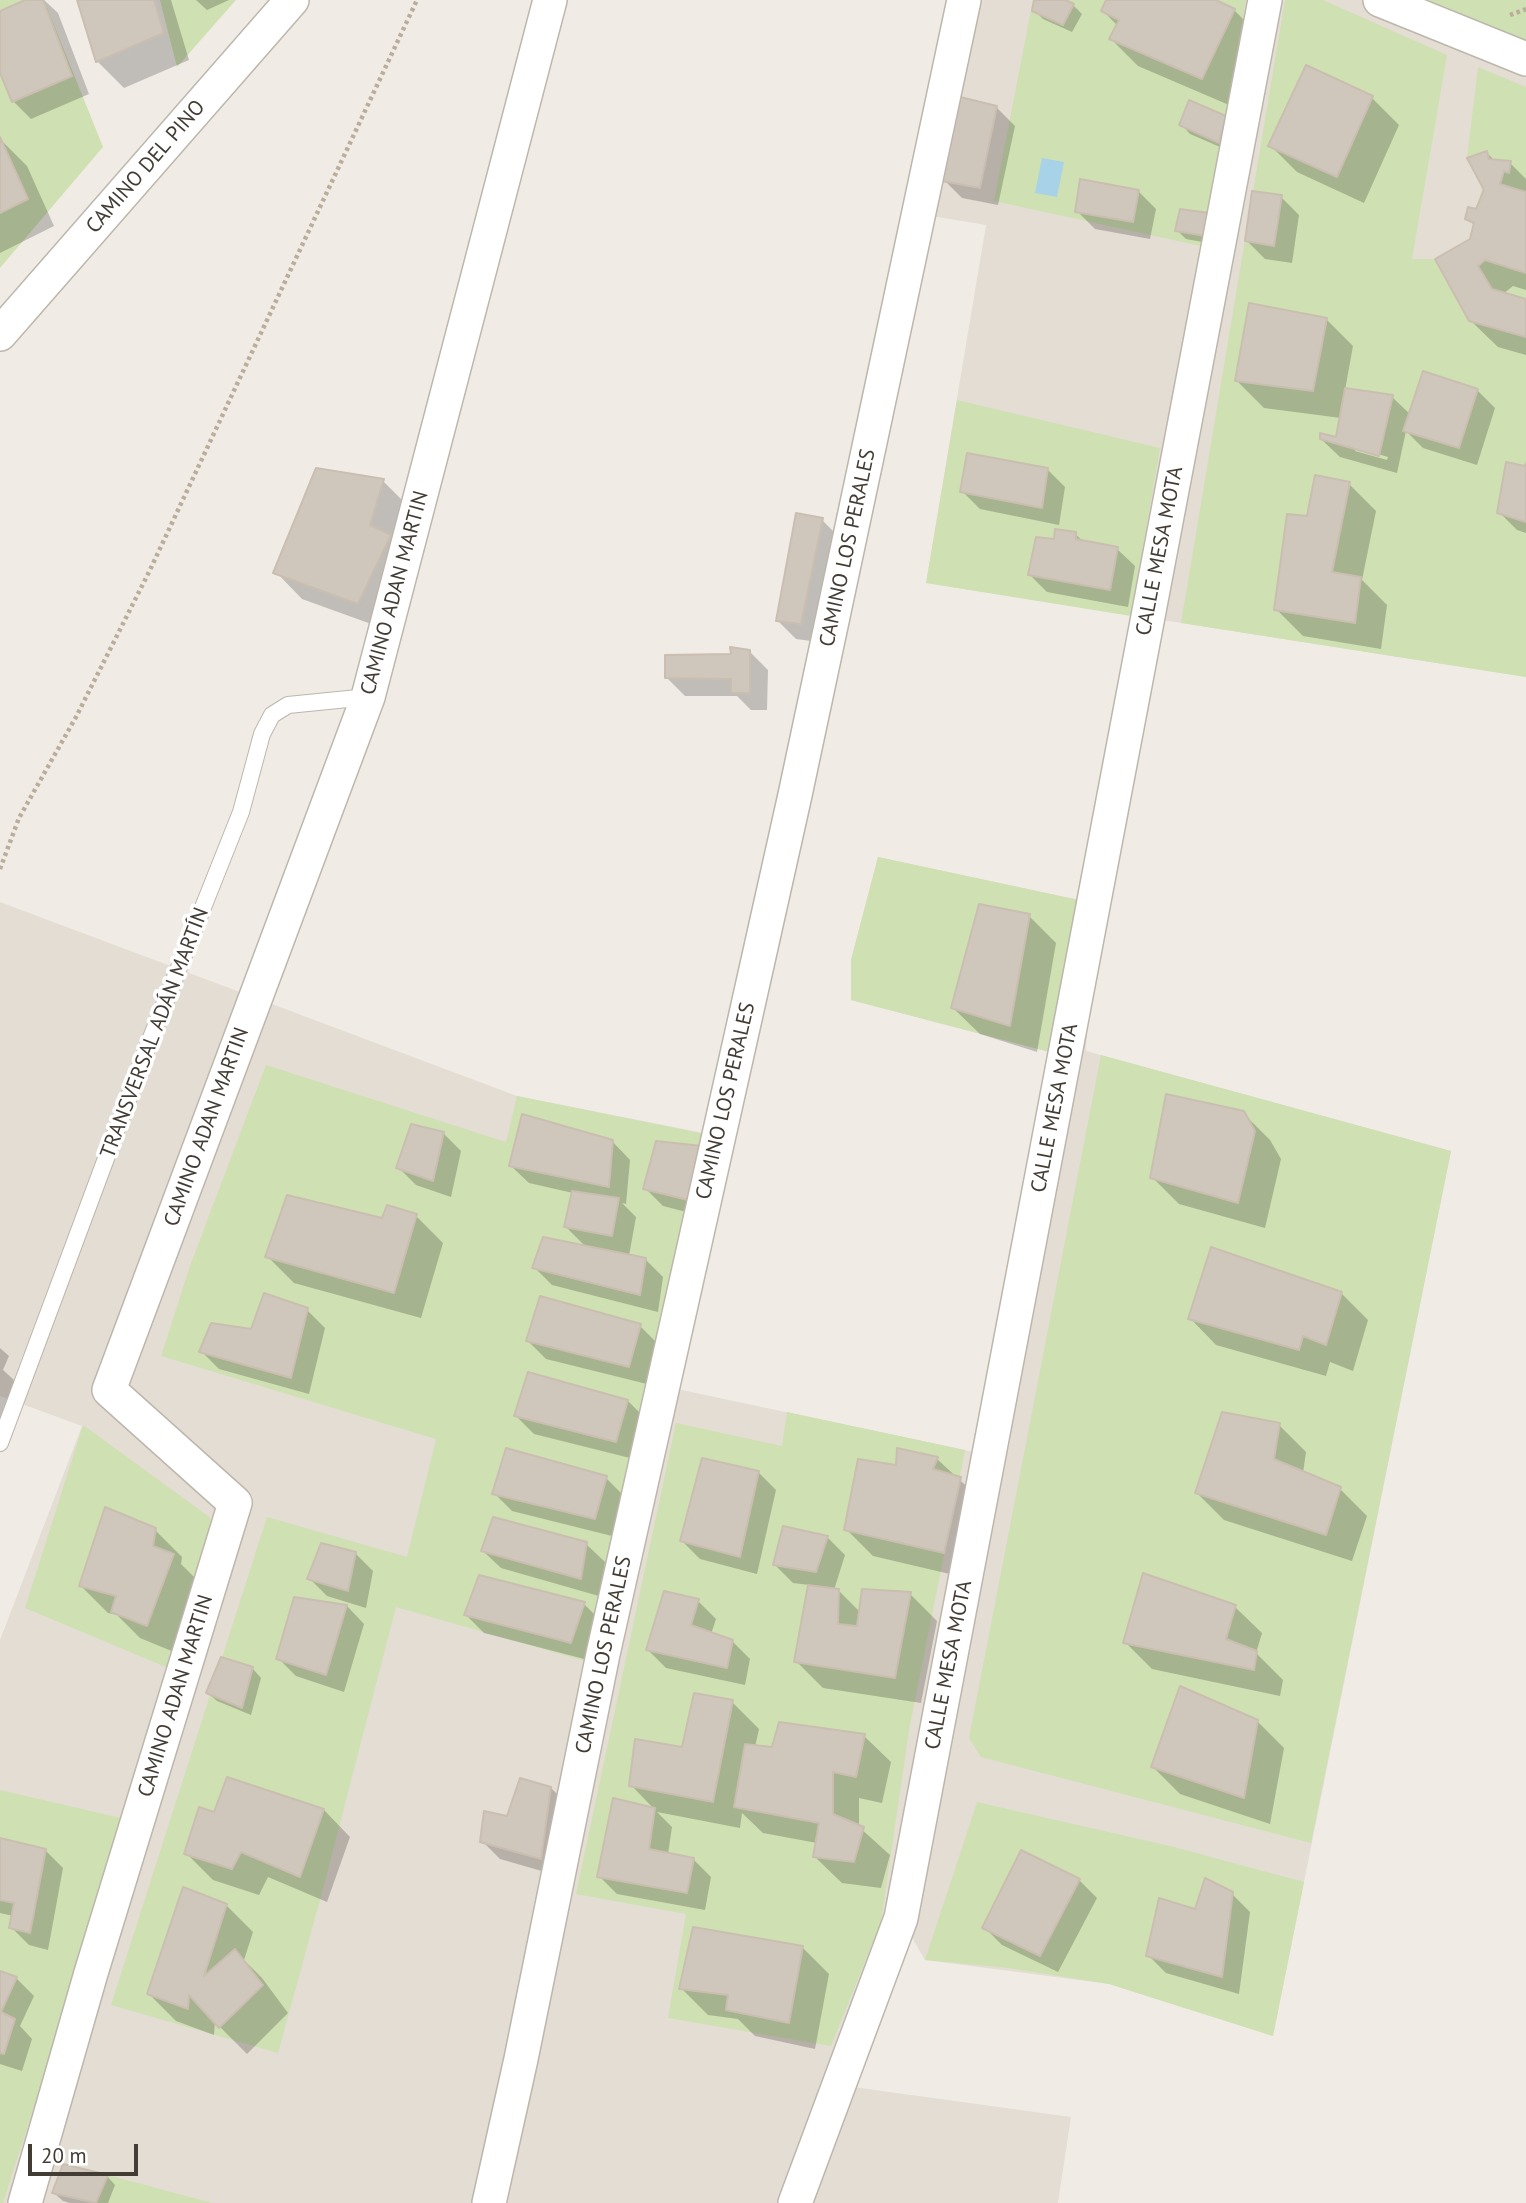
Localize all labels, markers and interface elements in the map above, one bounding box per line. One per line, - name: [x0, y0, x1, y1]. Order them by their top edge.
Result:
- street label: CAMINO DEL PINO: [81, 95, 211, 239]
- street label: CAMINO LOS PERALES: [815, 447, 881, 649]
- street label: CALLE MESA MOTA: [1131, 464, 1189, 638]
- street label: CAMINO ADAN MARTIN: [356, 488, 434, 698]
- street label: TRANSVERSAL ADÁN MARTÍN: [96, 904, 214, 1162]
- street label: CAMINO LOS PERALES: [691, 1000, 761, 1202]
- street label: CALLE MESA MOTA: [1026, 1021, 1084, 1195]
- street label: CAMINO ADAN MARTIN: [159, 1024, 255, 1230]
- street label: CAMINO LOS PERALES: [571, 1554, 637, 1756]
- street label: CALLE MESA MOTA: [920, 1578, 978, 1752]
- street label: CAMINO ADAN MARTIN: [133, 1592, 219, 1800]
- scale bar: [32, 2130, 142, 2174]
- text: 20 m: [41, 2142, 87, 2169]

